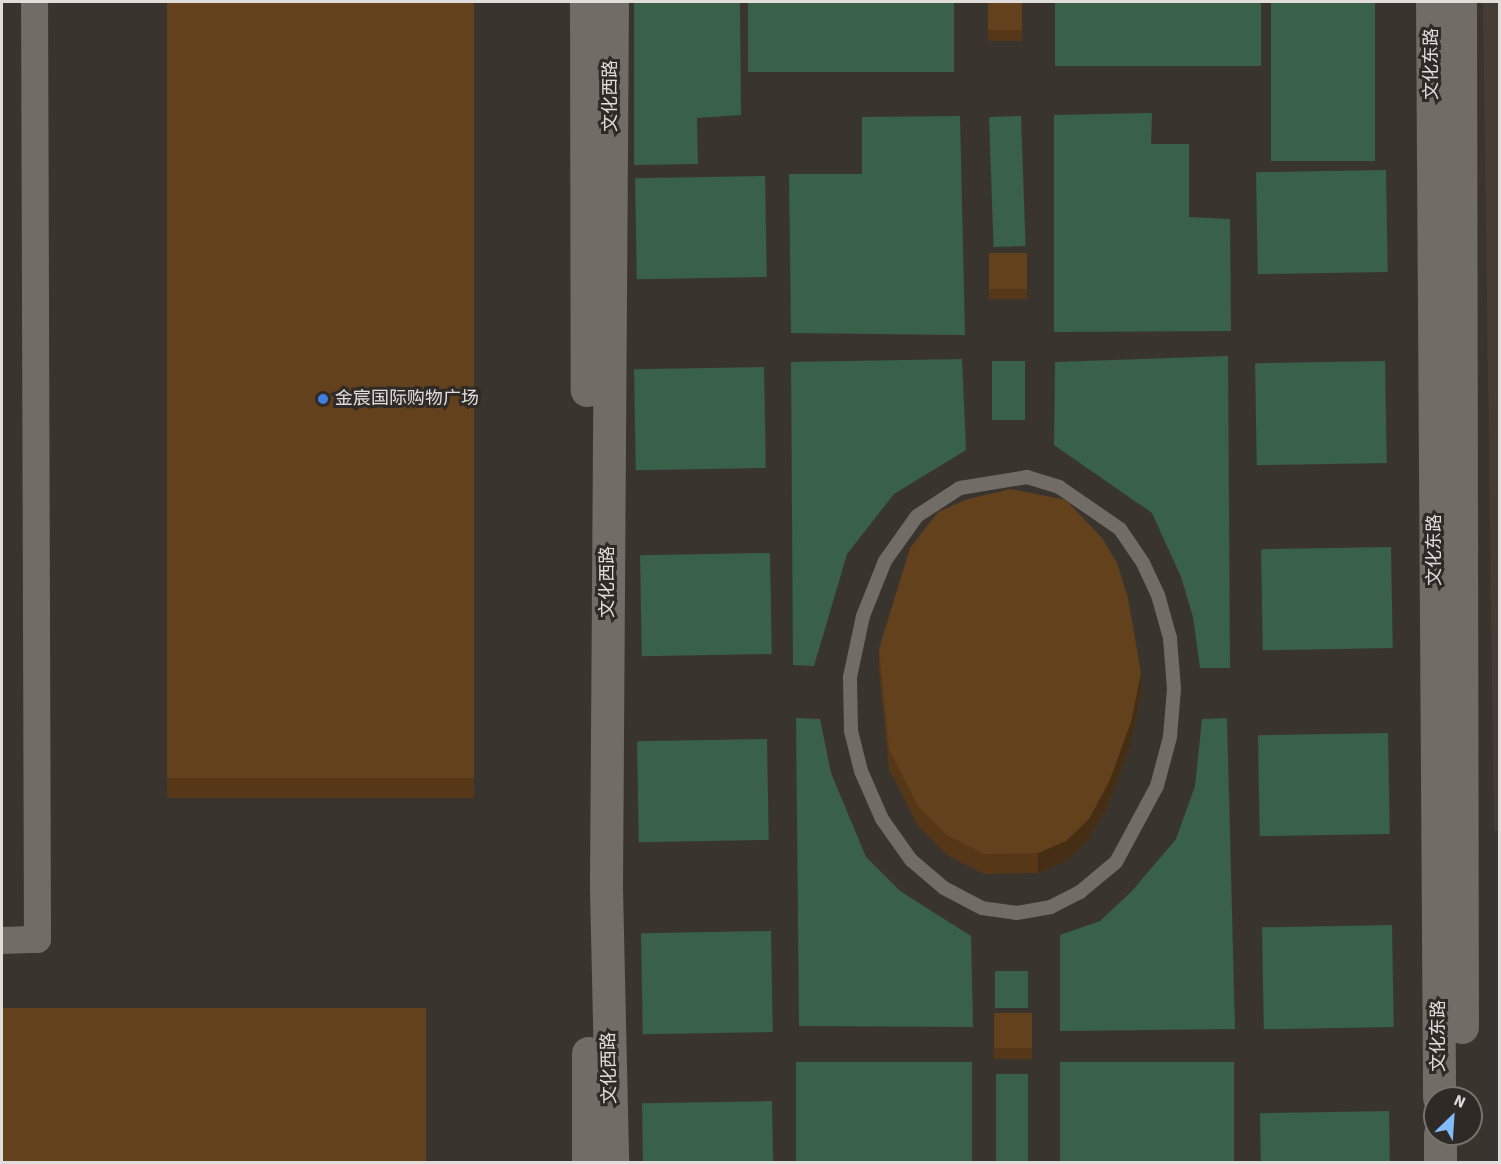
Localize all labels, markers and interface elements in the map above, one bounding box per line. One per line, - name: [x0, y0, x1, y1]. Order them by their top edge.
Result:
- street label: 文化东路: [1421, 28, 1443, 100]
- street label: 文化西路: [600, 60, 622, 132]
- place label: 金宸国际购物广场: [335, 388, 479, 410]
- marker: 金宸国际购物广场: [316, 392, 330, 406]
- street label: 文化东路: [1424, 514, 1446, 586]
- street label: 文化西路: [597, 546, 619, 618]
- street label: 文化东路: [1428, 1000, 1450, 1072]
- street label: 文化西路: [599, 1032, 621, 1104]
- north arrow: [1423, 1086, 1483, 1146]
- text: N: [1450, 1089, 1469, 1114]

